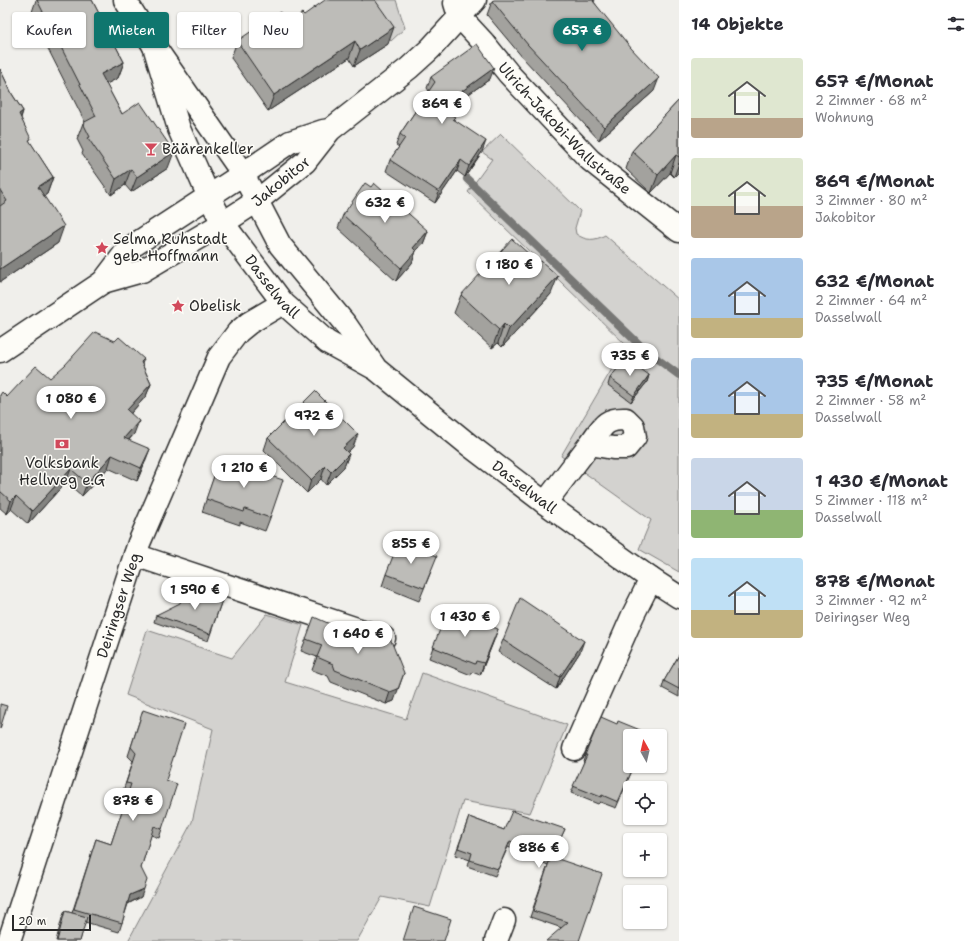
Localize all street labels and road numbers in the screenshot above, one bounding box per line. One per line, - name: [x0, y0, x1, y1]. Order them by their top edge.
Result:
- street label: Ulrich-Jakobi-Wallstraße: [493, 58, 635, 199]
- street label: Jakobitor: [247, 153, 315, 211]
- street label: Dasselwall: [240, 251, 304, 323]
- street label: Dasselwall: [488, 456, 561, 519]
- street label: Deiringser Weg: [92, 550, 145, 661]

